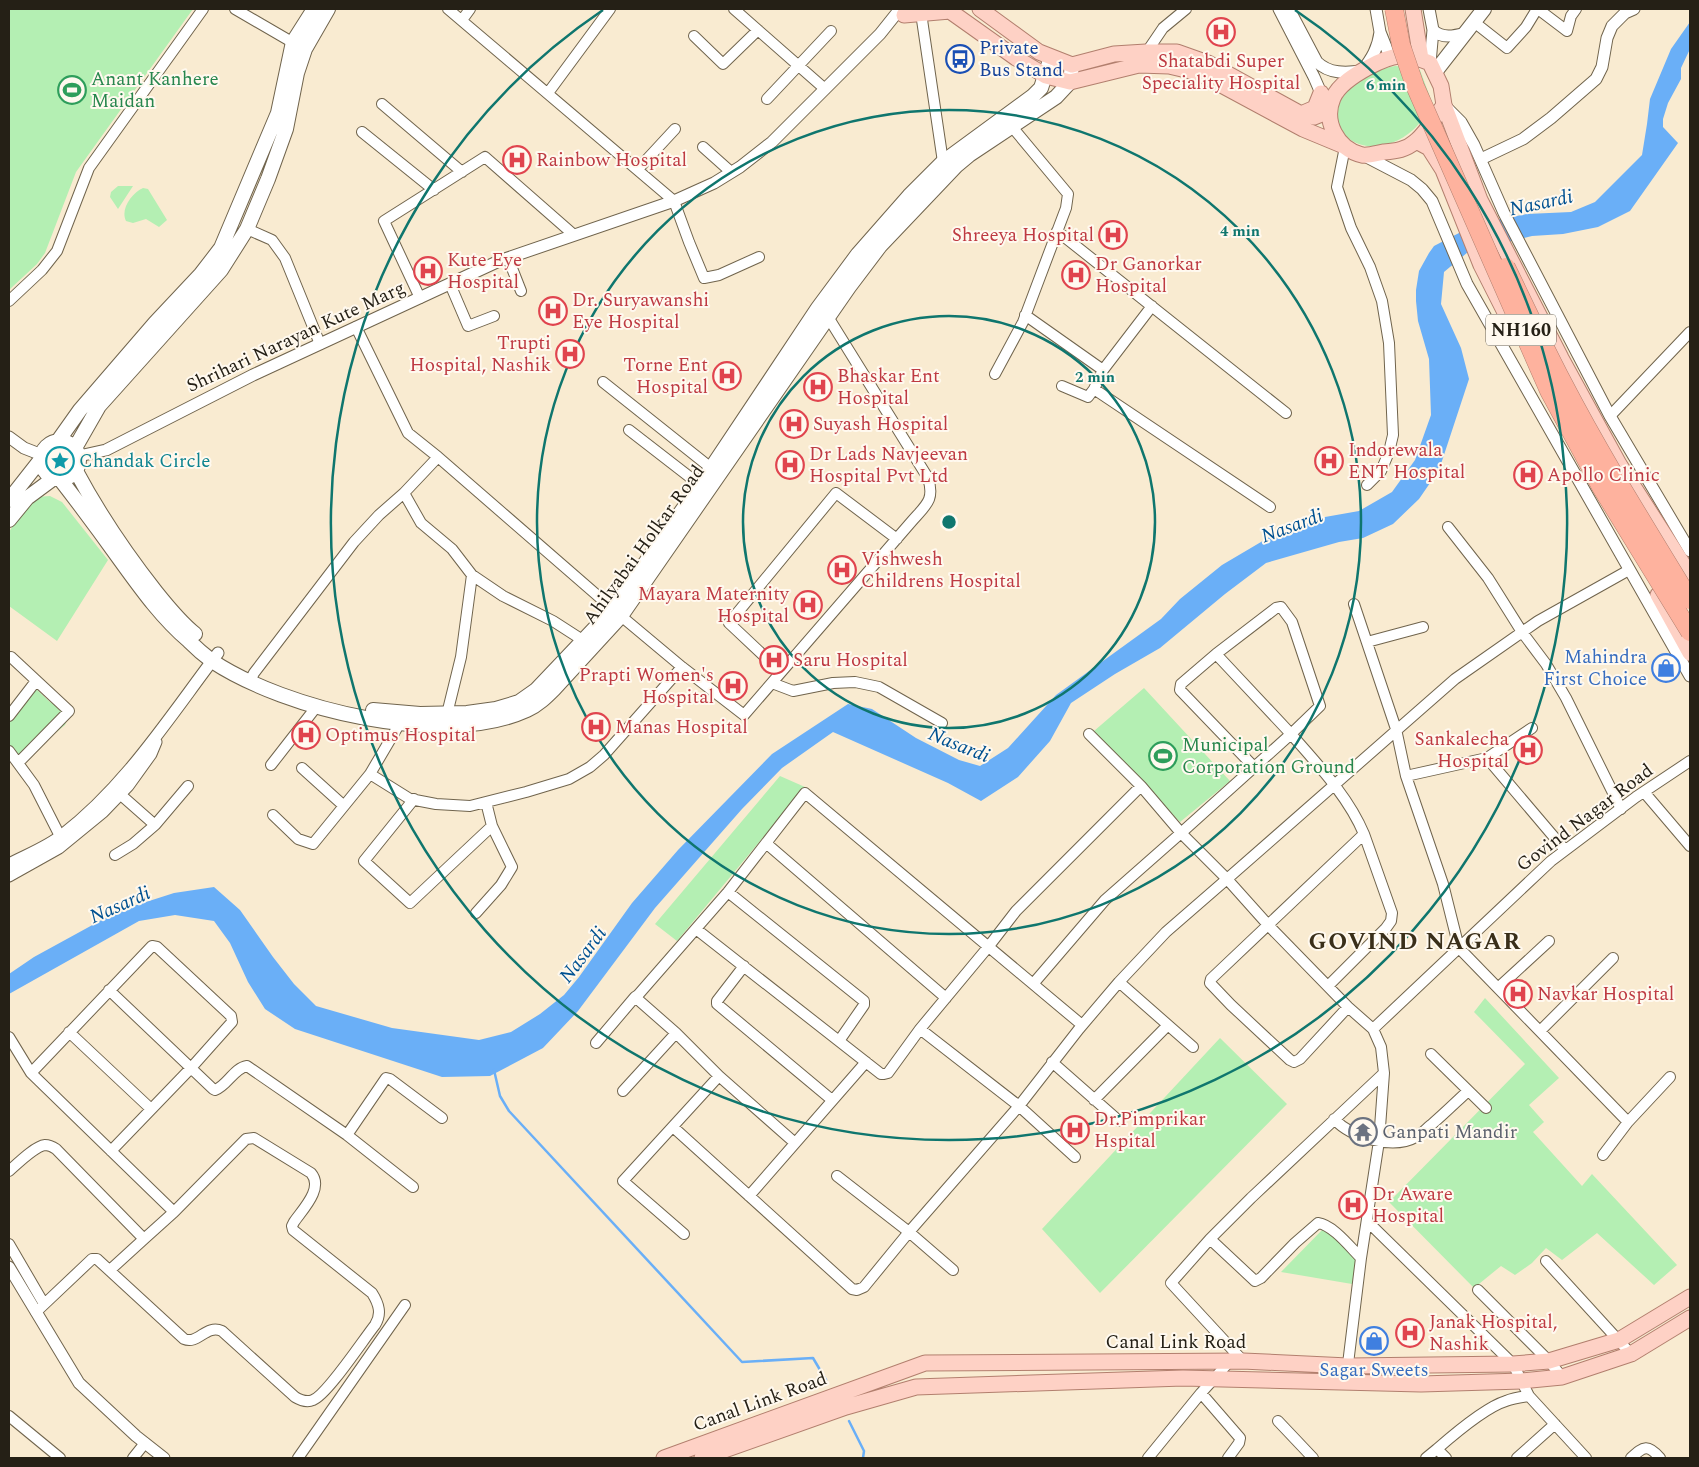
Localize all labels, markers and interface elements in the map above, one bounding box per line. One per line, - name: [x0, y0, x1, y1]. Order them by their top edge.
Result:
- hospital icon: Shatabdi Super Speciality Hospital: [1206, 17, 1236, 47]
- place label: Private Bus Stand: [979, 34, 1063, 85]
- bus stop icon: Private Bus Stand: [945, 44, 975, 74]
- place label: Shatabdi Super Speciality Hospital: [1142, 47, 1300, 98]
- place label: Anant Kanhere Maidan: [91, 65, 219, 116]
- text: 6 min: [1366, 74, 1406, 97]
- sports icon: Anant Kanhere Maidan: [57, 75, 87, 105]
- hospital icon: Rainbow Hospital: [502, 145, 532, 175]
- place label: Rainbow Hospital: [536, 146, 687, 175]
- water label: Nasardi: [1506, 182, 1576, 224]
- hospital icon: Shreeya Hospital: [1098, 220, 1128, 250]
- text: 4 min: [1220, 220, 1260, 243]
- place label: Shreeya Hospital: [952, 221, 1094, 250]
- place label: Kute Eye Hospital: [447, 246, 522, 297]
- place label: Dr Ganorkar Hospital: [1095, 250, 1202, 301]
- hospital icon: Kute Eye Hospital: [413, 256, 443, 286]
- hospital icon: Dr Ganorkar Hospital: [1061, 260, 1091, 290]
- street label: Shrihari Narayan Kute Marg: [182, 273, 410, 401]
- place label: Dr. Suryawanshi Eye Hospital: [572, 286, 709, 337]
- hospital icon: Dr. Suryawanshi Eye Hospital: [538, 296, 568, 326]
- road number: NH160: [1486, 314, 1556, 346]
- place label: Trupti Hospital, Nashik: [409, 329, 551, 380]
- hospital icon: Trupti Hospital, Nashik: [555, 339, 585, 369]
- place label: Torne Ent Hospital: [623, 351, 708, 402]
- hospital icon: Torne Ent Hospital: [712, 361, 742, 391]
- place label: Bhaskar Ent Hospital: [837, 362, 940, 413]
- text: 2 min: [1075, 366, 1115, 389]
- hospital icon: Bhaskar Ent Hospital: [803, 372, 833, 402]
- hospital icon: Suyash Hospital: [779, 409, 809, 439]
- place label: Suyash Hospital: [813, 410, 948, 439]
- place label: Indorewala ENT Hospital: [1348, 436, 1465, 487]
- place label: Dr Lads Navjeevan Hospital Pvt Ltd: [809, 440, 968, 491]
- place icon: Chandak Circle: [45, 446, 75, 476]
- hospital icon: Indorewala ENT Hospital: [1314, 446, 1344, 476]
- place label: Chandak Circle: [79, 447, 210, 476]
- hospital icon: Dr Lads Navjeevan Hospital Pvt Ltd: [775, 450, 805, 480]
- street label: Ahilyabai Holkar Road: [576, 459, 712, 631]
- hospital icon: Apollo Clinic: [1513, 460, 1543, 490]
- place label: Apollo Clinic: [1547, 461, 1660, 490]
- water label: Nasardi: [1257, 501, 1328, 551]
- centre of rings: [940, 513, 958, 531]
- place label: Vishwesh Childrens Hospital: [861, 545, 1021, 596]
- hospital icon: Vishwesh Childrens Hospital: [827, 555, 857, 585]
- place label: Mayara Maternity Hospital: [638, 580, 790, 631]
- hospital icon: Mayara Maternity Hospital: [793, 590, 823, 620]
- place label: Mahindra First Choice: [1543, 643, 1648, 694]
- hospital icon: Saru Hospital: [759, 645, 789, 675]
- place label: Saru Hospital: [793, 646, 908, 675]
- shop icon: Mahindra First Choice: [1651, 653, 1681, 683]
- place label: Prapti Women's Hospital: [579, 661, 714, 712]
- hospital icon: Prapti Women's Hospital: [718, 671, 748, 701]
- hospital icon: Manas Hospital: [581, 712, 611, 742]
- place label: Manas Hospital: [615, 713, 748, 742]
- water label: Nasardi: [924, 719, 995, 771]
- hospital icon: Optimus Hospital: [291, 720, 321, 750]
- place label: Optimus Hospital: [325, 721, 476, 750]
- place label: Sankalecha Hospital: [1415, 725, 1510, 776]
- place label: Municipal Corporation Ground: [1182, 731, 1355, 782]
- hospital icon: Sankalecha Hospital: [1513, 735, 1543, 765]
- sports icon: Municipal Corporation Ground: [1148, 741, 1178, 771]
- street label: Govind Nagar Road: [1510, 757, 1660, 879]
- water label: Nasardi: [84, 878, 156, 932]
- water label: Nasardi: [552, 920, 615, 990]
- district label: GOVIND NAGAR: [1309, 924, 1521, 960]
- hospital icon: Navkar Hospital: [1503, 979, 1533, 1009]
- place label: Navkar Hospital: [1537, 980, 1674, 1009]
- place label: Dr.Pimprikar Hspital: [1094, 1105, 1206, 1156]
- hospital icon: Dr.Pimprikar Hspital: [1060, 1115, 1090, 1145]
- temple icon: Ganpati Mandir: [1348, 1117, 1378, 1147]
- place label: Ganpati Mandir: [1382, 1118, 1518, 1147]
- place label: Dr Aware Hospital: [1372, 1180, 1453, 1231]
- hospital icon: Dr Aware Hospital: [1338, 1190, 1368, 1220]
- place label: Janak Hospital, Nashik: [1429, 1308, 1557, 1359]
- hospital icon: Janak Hospital, Nashik: [1395, 1318, 1425, 1348]
- shop icon: Sagar Sweets: [1359, 1326, 1389, 1356]
- street label: Canal Link Road: [1106, 1328, 1246, 1357]
- place label: Sagar Sweets: [1319, 1356, 1429, 1385]
- street label: Canal Link Road: [689, 1364, 831, 1440]

